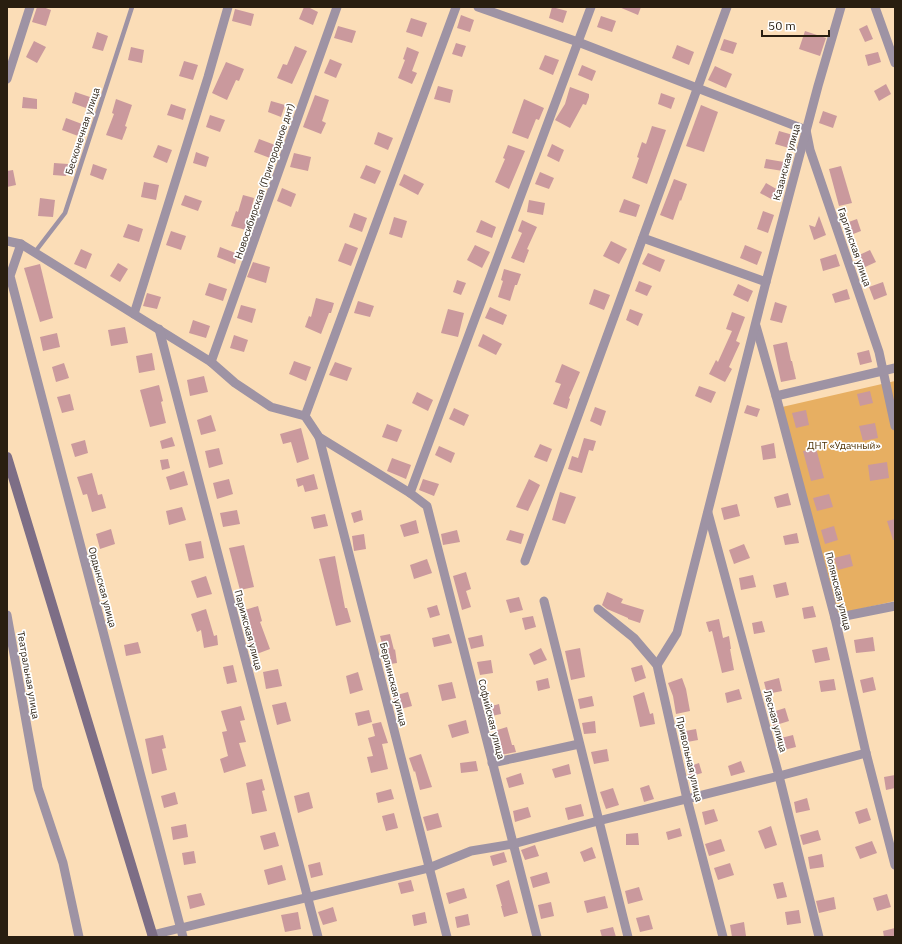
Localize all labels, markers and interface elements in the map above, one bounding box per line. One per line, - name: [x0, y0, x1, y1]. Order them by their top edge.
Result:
- scale bar: [762, 12, 829, 38]
- text: 50 m: [768, 18, 796, 33]
- street label: Бесконечная улица: [62, 85, 103, 177]
- street label: Новосибирская (Пригородное днт): [232, 102, 297, 261]
- street label: Казанская улица: [770, 122, 803, 202]
- street label: Гаргинская улица: [835, 206, 874, 289]
- park label: ДНТ «Удачный»: [807, 439, 881, 452]
- street label: Ордынская улица: [85, 545, 120, 630]
- street label: Полянская улица: [822, 550, 855, 632]
- street label: Парижская улица: [232, 589, 266, 672]
- street label: Театральная улица: [14, 630, 43, 721]
- street label: Берлинская улица: [377, 641, 410, 728]
- street label: Софийская улица: [475, 678, 508, 761]
- street label: Лесная улица: [761, 689, 790, 754]
- street label: Привольная улица: [673, 715, 706, 804]

